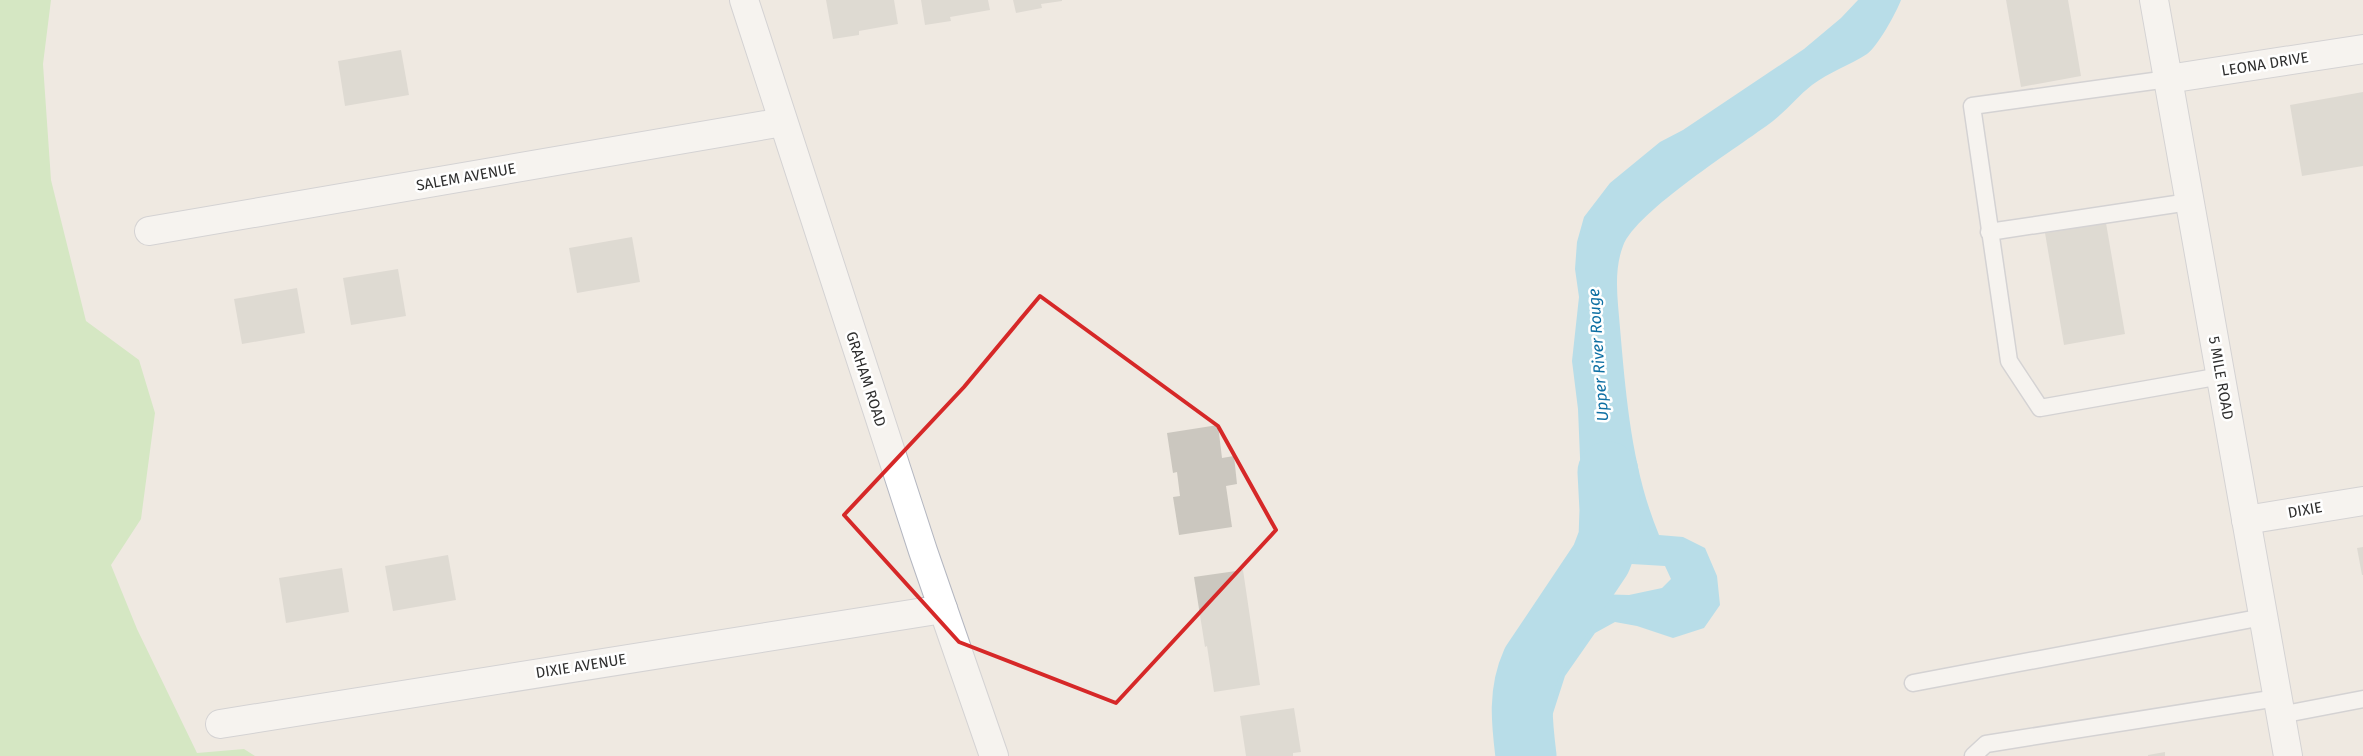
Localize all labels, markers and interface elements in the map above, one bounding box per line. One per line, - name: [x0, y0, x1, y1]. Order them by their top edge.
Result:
- street label: LEONA DRIVE: [2220, 48, 2310, 80]
- street label: SALEM AVENUE: [415, 159, 517, 195]
- water label: Upper River Rouge: [1584, 288, 1612, 422]
- street label: GRAHAM ROAD: [842, 329, 890, 429]
- street label: 5 MILE ROAD: [2205, 335, 2237, 421]
- street label: DIXIE: [2286, 498, 2324, 522]
- street label: DIXIE AVENUE: [534, 650, 628, 682]

